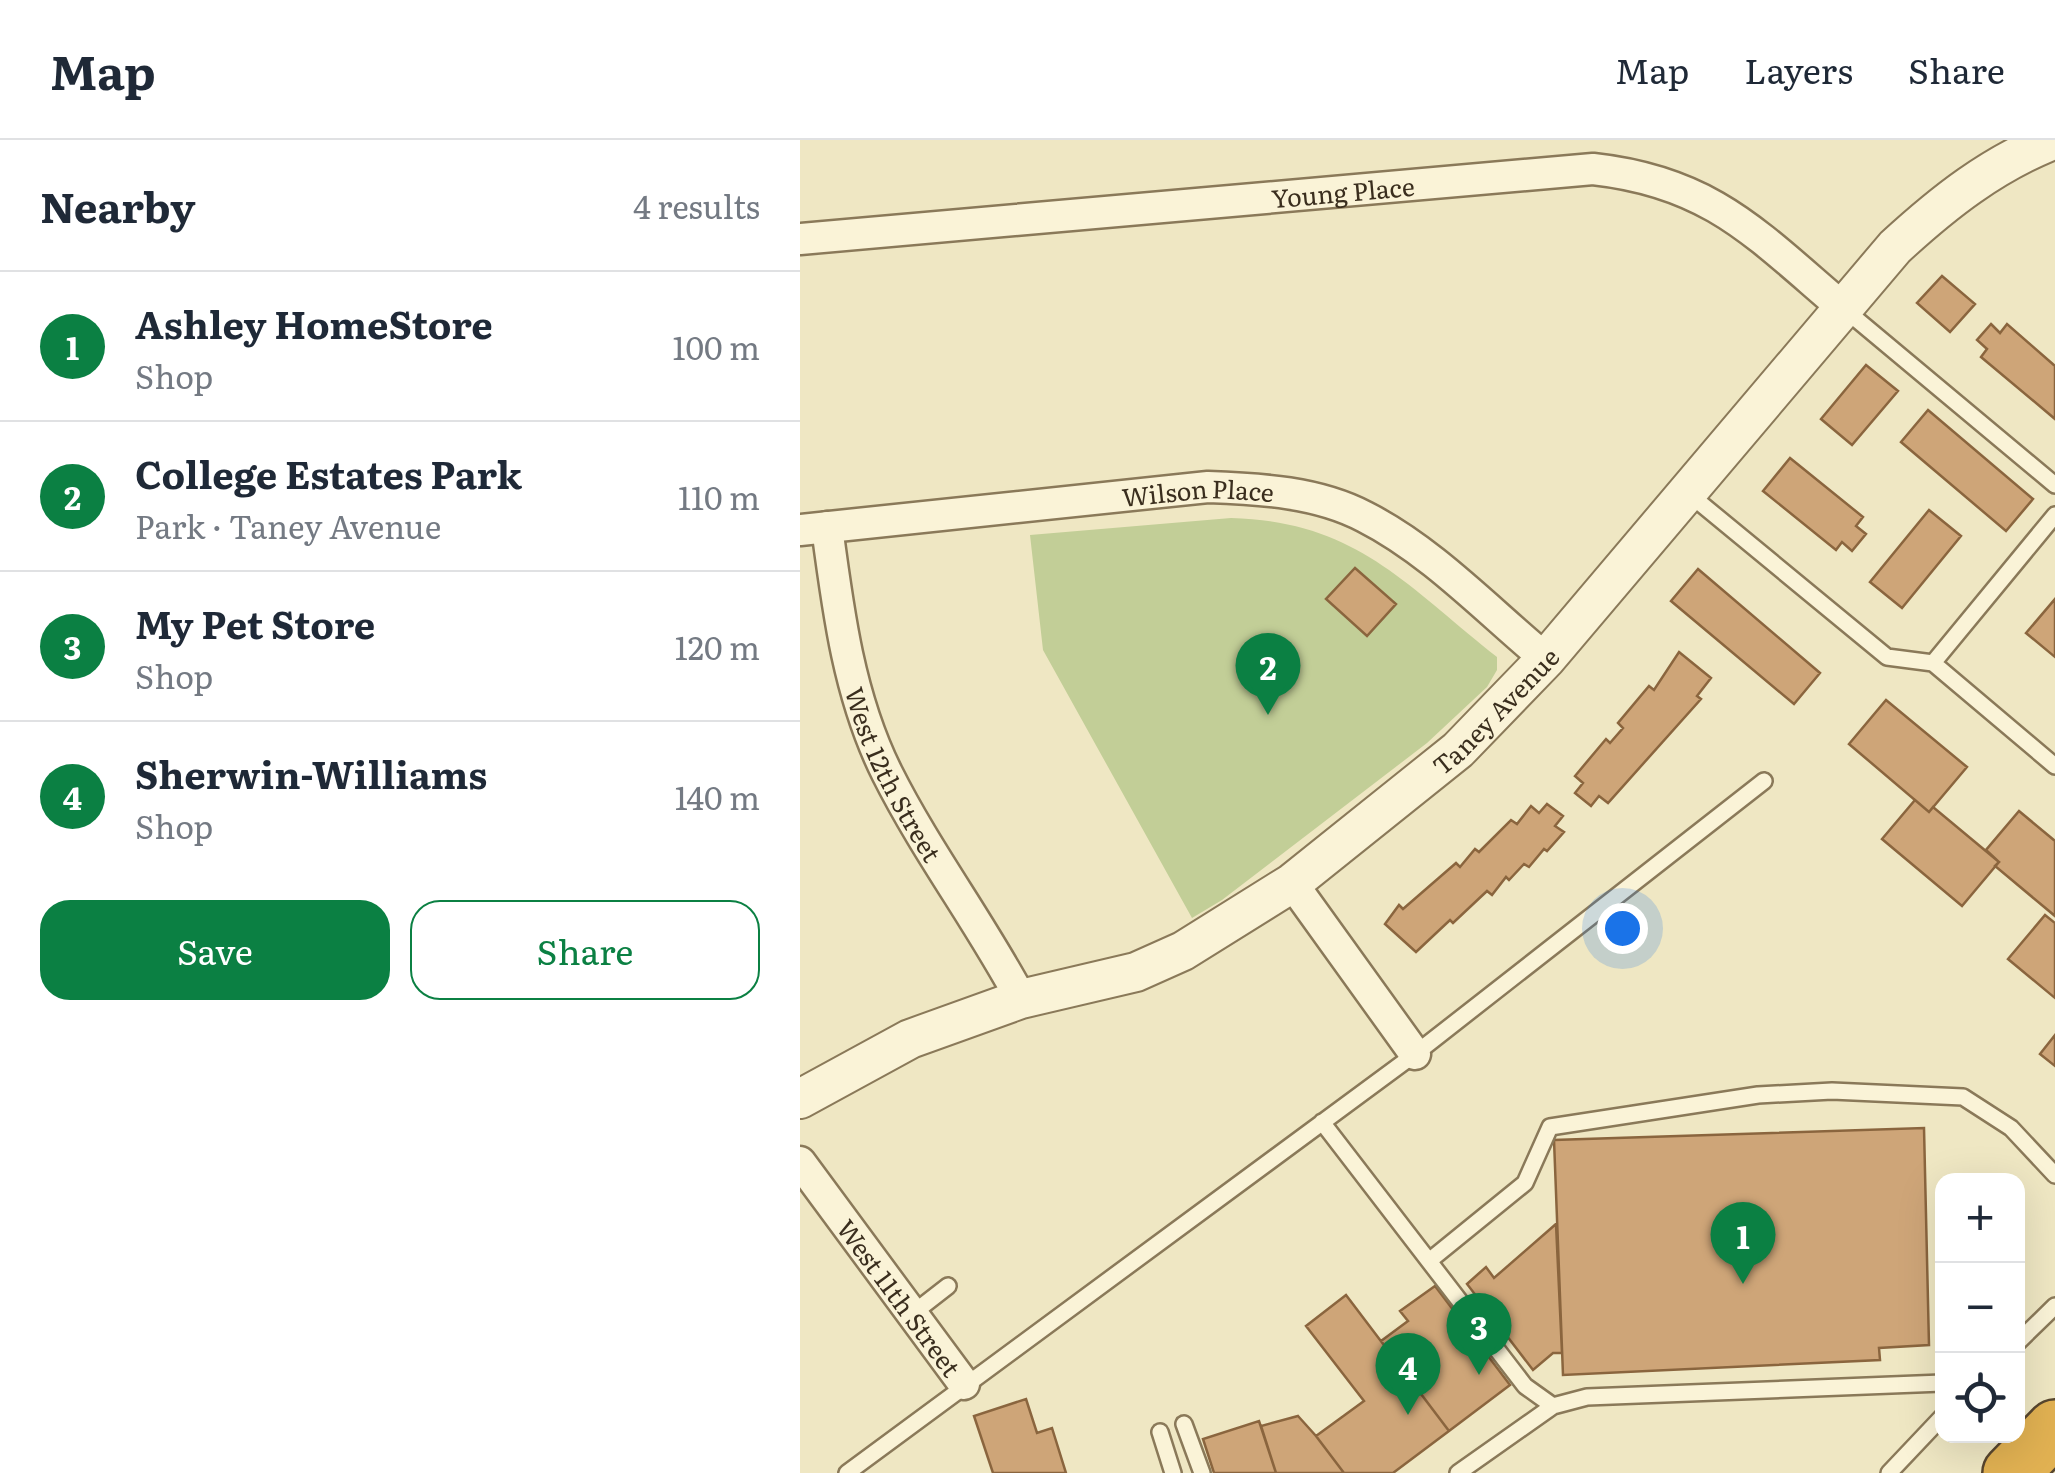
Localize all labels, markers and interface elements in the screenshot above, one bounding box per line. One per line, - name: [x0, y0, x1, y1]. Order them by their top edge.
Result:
- text: Map: [50, 34, 156, 105]
- text: Map: [1615, 43, 1689, 95]
- text: Layers: [1744, 43, 1853, 95]
- text: Share: [1908, 43, 2005, 95]
- street label: Young Place: [1270, 166, 1416, 216]
- text: Nearby: [40, 174, 196, 236]
- text: 4 results: [633, 181, 760, 229]
- text: Ashley HomeStore: [135, 294, 493, 351]
- text: 1: [66, 322, 79, 370]
- text: 100 m: [673, 322, 760, 370]
- text: Shop: [135, 351, 213, 399]
- text: College Estates Park: [135, 444, 522, 501]
- street label: Wilson Place: [1120, 468, 1276, 514]
- text: 2: [64, 472, 81, 520]
- text: 110 m: [678, 472, 760, 520]
- text: Park · Taney Avenue: [135, 501, 441, 549]
- text: My Pet Store: [135, 594, 375, 651]
- text: 3: [64, 622, 81, 670]
- text: 120 m: [675, 622, 760, 670]
- pin: 2: [1236, 632, 1300, 715]
- street label: Taney Avenue: [1424, 639, 1567, 783]
- text: Shop: [135, 651, 213, 699]
- street label: West 12th Street: [837, 682, 952, 868]
- text: Sherwin-Williams: [135, 744, 487, 801]
- text: 4: [63, 772, 82, 820]
- text: 140 m: [675, 772, 760, 820]
- text: Shop: [135, 801, 213, 849]
- button: Save: [40, 900, 390, 1000]
- button: Share: [410, 900, 760, 1000]
- your location: [1597, 903, 1648, 954]
- map controls: [1935, 1173, 2025, 1443]
- button: +: [1935, 1173, 2025, 1263]
- pin: 1: [1710, 1202, 1776, 1284]
- street label: West 11th Street: [829, 1211, 970, 1384]
- button: −: [1935, 1263, 2025, 1353]
- pin: 3: [1446, 1292, 1512, 1375]
- pin: 4: [1376, 1332, 1440, 1415]
- button: locate: [1935, 1353, 2025, 1443]

